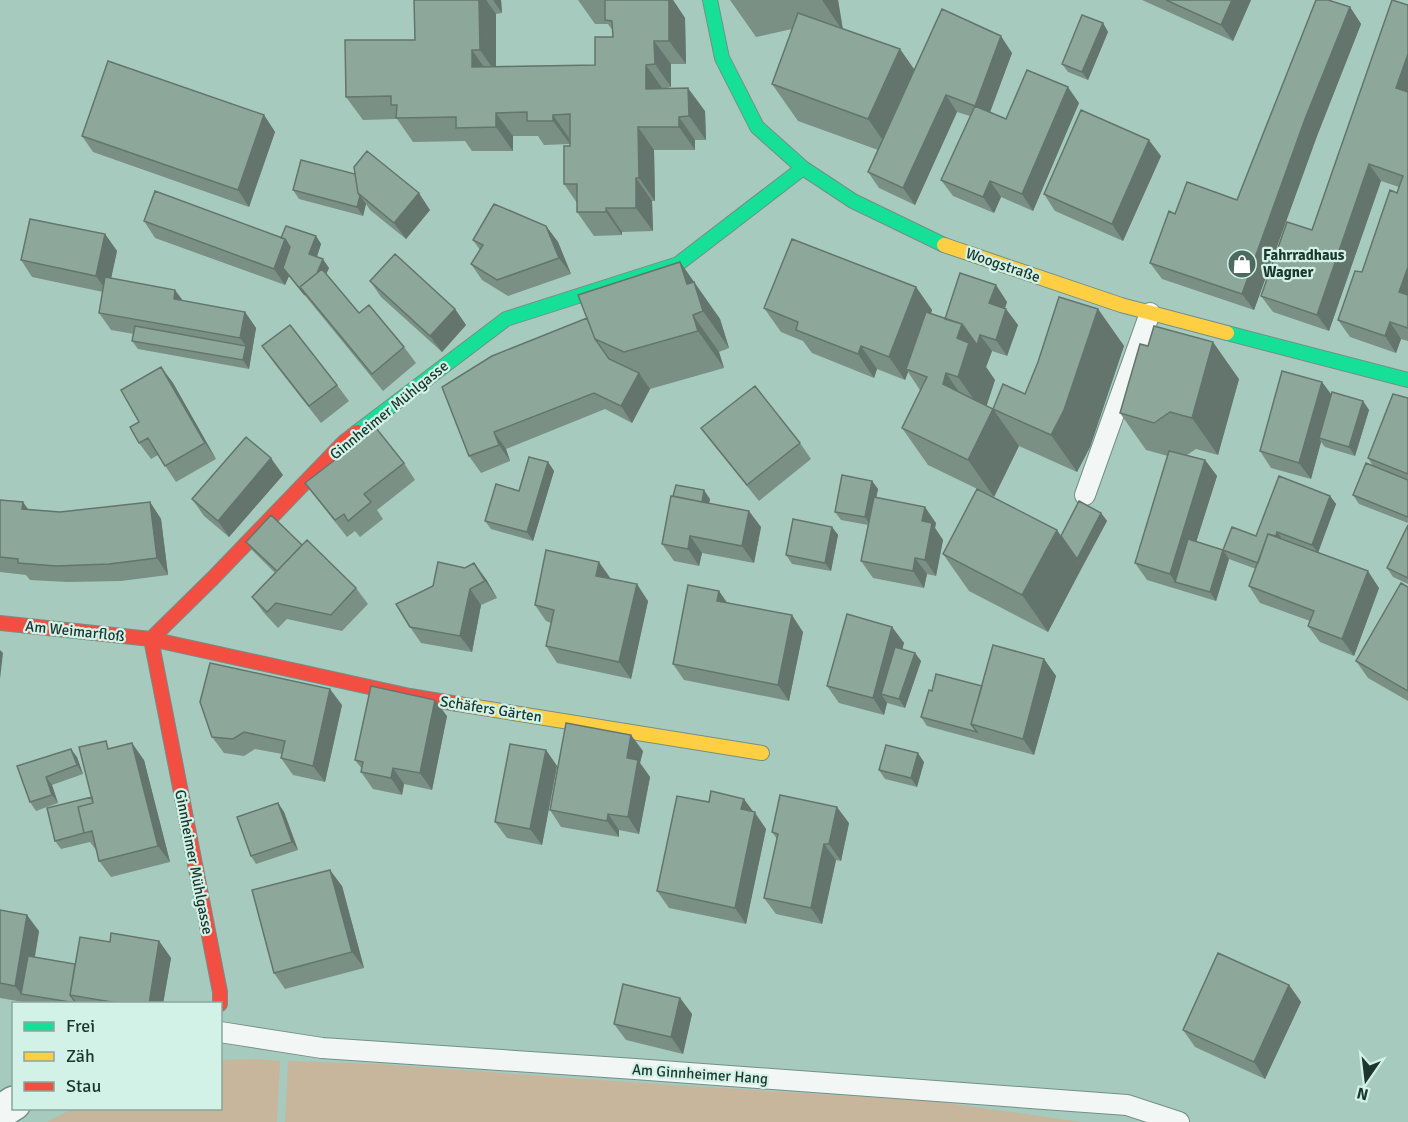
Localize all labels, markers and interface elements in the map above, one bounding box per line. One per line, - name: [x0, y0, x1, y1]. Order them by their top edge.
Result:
- street label: Woogstraße: [963, 244, 1043, 286]
- place label: Fahrradhaus Wagner: [1263, 246, 1345, 281]
- shop icon: Fahrradhaus Wagner: [1226, 248, 1258, 280]
- street label: Ginnheimer Mühlgasse: [326, 357, 452, 463]
- street label: Am Weimarfloß: [24, 617, 126, 645]
- street label: Schäfers Gärten: [439, 692, 543, 726]
- street label: Ginnheimer Mühlgasse: [171, 788, 217, 936]
- legend: [12, 1002, 222, 1110]
- text: Frei: [66, 1015, 95, 1037]
- text: Zäh: [66, 1045, 95, 1067]
- north arrow: [1336, 1050, 1396, 1110]
- street label: Am Ginnheimer Hang: [631, 1060, 769, 1088]
- text: Stau: [66, 1075, 101, 1097]
- text: N: [1355, 1083, 1370, 1105]

